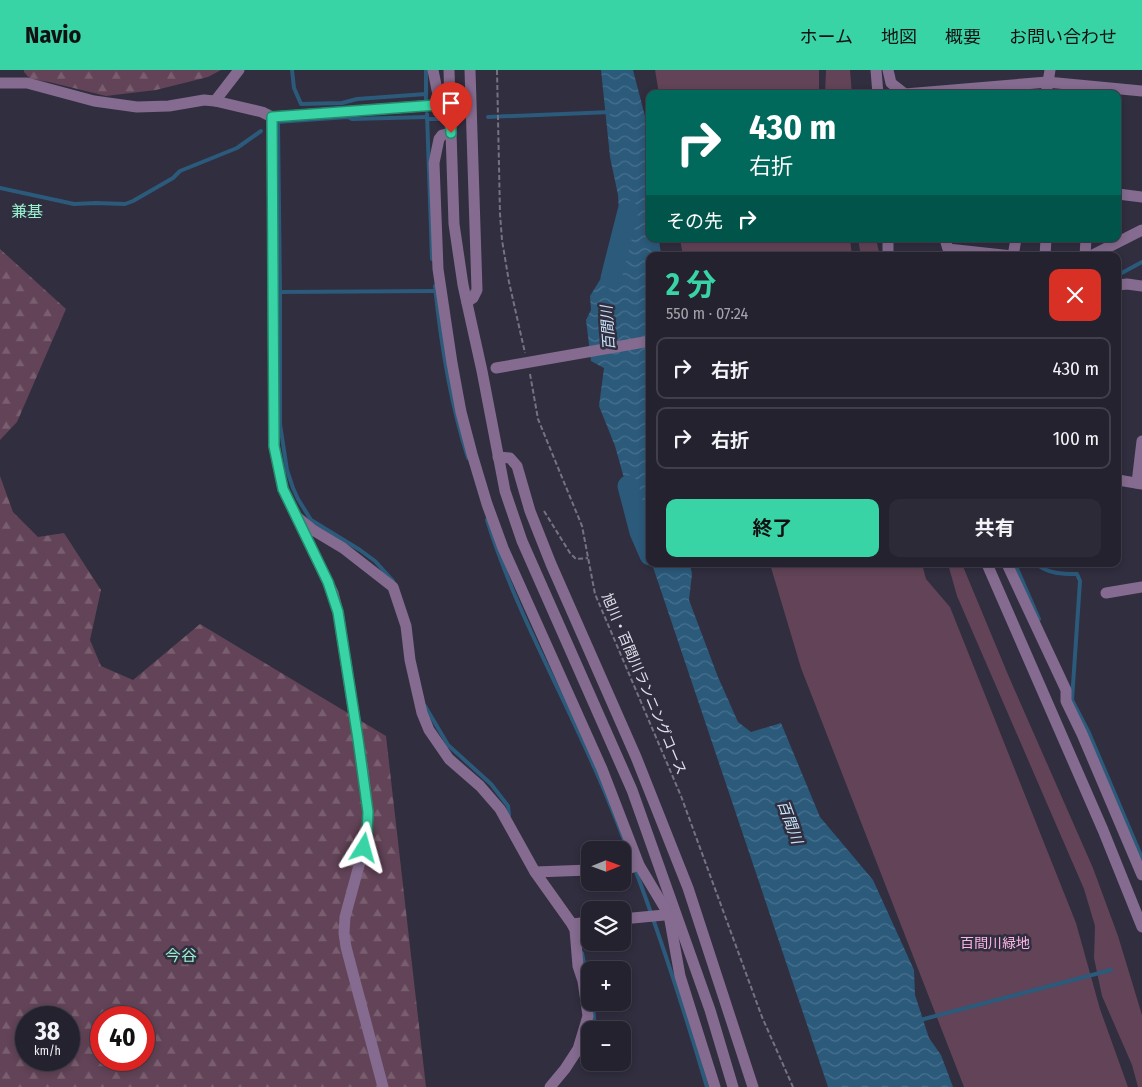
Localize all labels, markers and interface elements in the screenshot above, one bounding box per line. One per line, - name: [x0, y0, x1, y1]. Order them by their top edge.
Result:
- text: Navio: [25, 21, 81, 49]
- text: ホーム: [800, 26, 853, 48]
- text: 地図: [881, 26, 917, 48]
- text: 概要: [945, 26, 981, 48]
- text: お問い合わせ: [1009, 26, 1117, 48]
- pin: [430, 82, 472, 133]
- icon: arrive: [437, 89, 465, 117]
- text: 430 m: [749, 106, 836, 148]
- icon: right: [666, 110, 731, 175]
- text: 右折: [749, 153, 793, 180]
- district label: 兼基: [11, 202, 43, 221]
- icon: right: [733, 205, 761, 233]
- text: その先: [666, 210, 723, 233]
- text: 2 分: [666, 267, 716, 303]
- button: close: [1049, 269, 1101, 321]
- water label: 百間川: [597, 303, 619, 351]
- text: 550 m · 07:24: [666, 304, 748, 323]
- icon: right: [668, 354, 696, 382]
- text: 430 m: [1053, 357, 1099, 380]
- text: 右折: [711, 359, 749, 382]
- icon: right: [668, 424, 696, 452]
- text: 100 m: [1053, 427, 1099, 450]
- text: 右折: [711, 429, 749, 452]
- button: 終了: [666, 499, 879, 557]
- button: 共有: [889, 499, 1101, 557]
- street label: 旭川・百間川ランニングコース: [598, 591, 690, 777]
- water label: 百間川: [774, 798, 807, 848]
- position arrow: [337, 821, 389, 873]
- north arrow: [581, 841, 631, 891]
- map controls: [581, 841, 631, 1071]
- button: layers: [581, 901, 631, 951]
- park label: 百間川緑地: [960, 935, 1030, 952]
- district label: 今谷: [165, 946, 197, 965]
- button: +: [581, 961, 631, 1011]
- speed limit sign: 40: [90, 1006, 155, 1071]
- text: 38: [35, 1017, 60, 1047]
- button: −: [581, 1021, 631, 1071]
- text: km/h: [34, 1044, 61, 1058]

